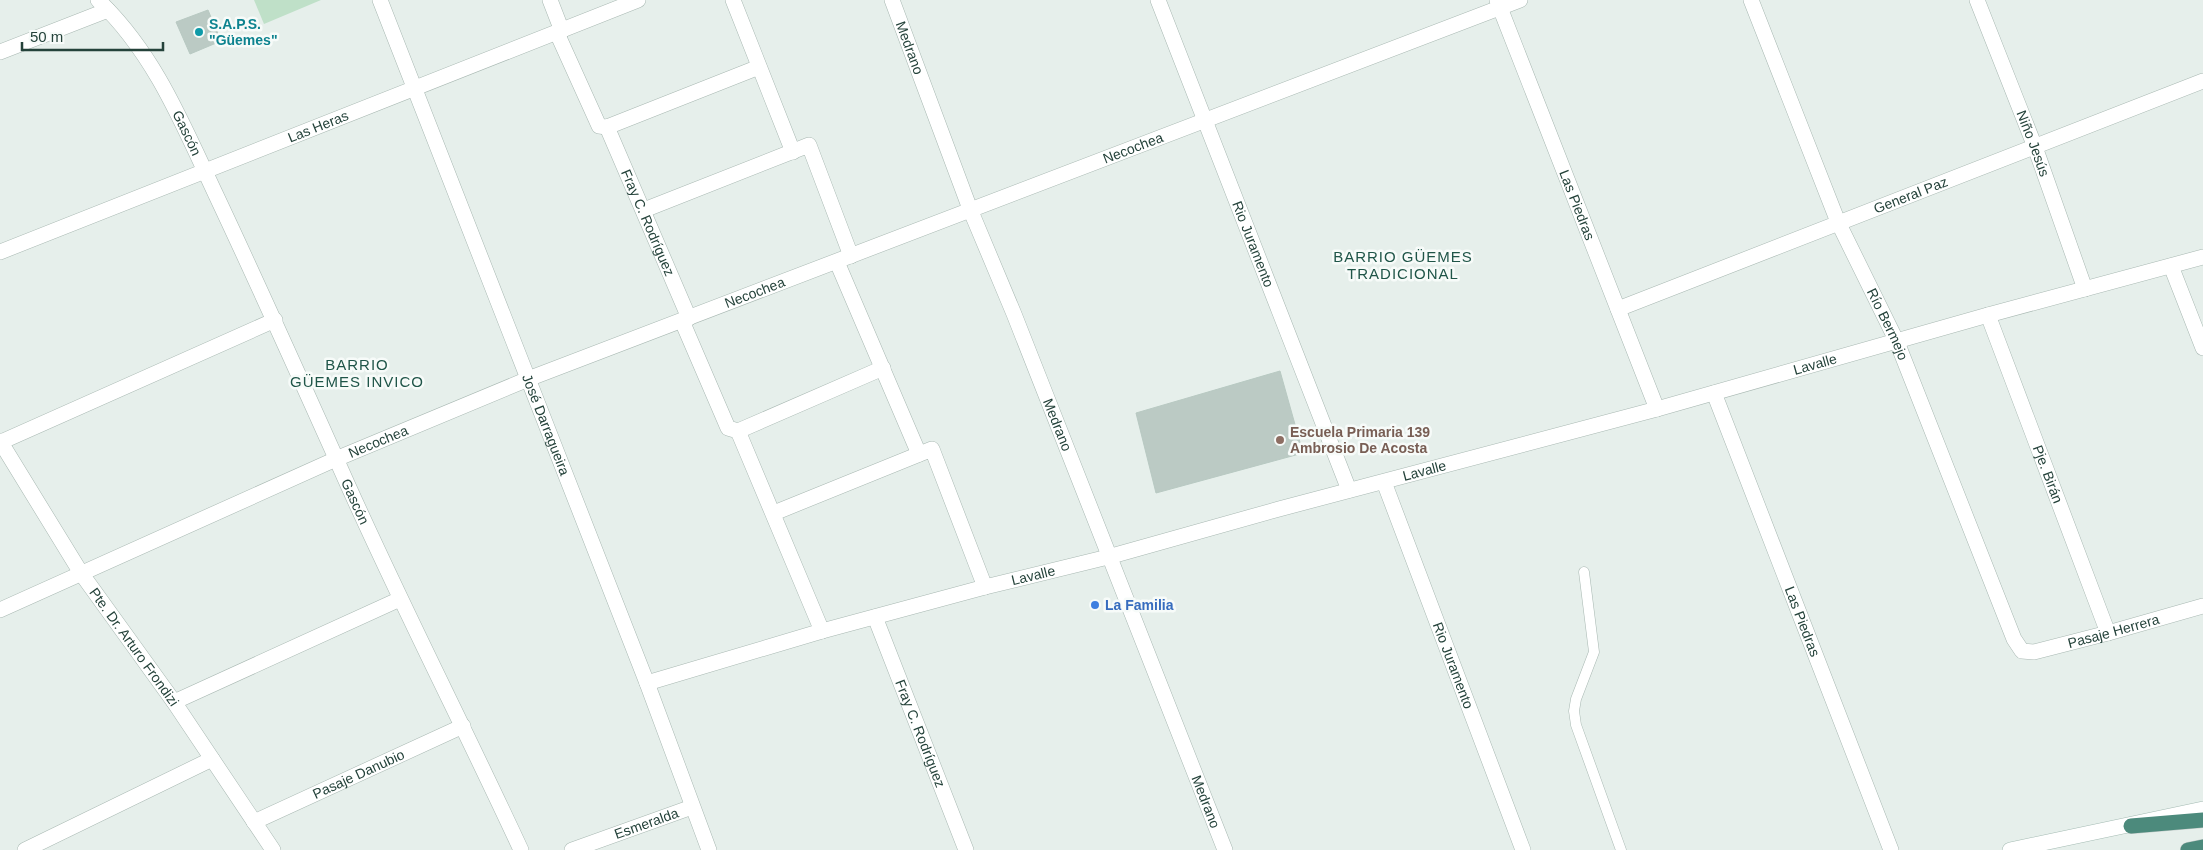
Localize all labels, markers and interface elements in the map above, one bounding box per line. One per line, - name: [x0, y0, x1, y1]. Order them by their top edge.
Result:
- place label: S.A.P.S. "Güemes": [209, 16, 278, 48]
- street label: Medrano: [893, 19, 927, 77]
- scale bar: [22, 20, 164, 52]
- marker: S.A.P.S. "Güemes": [193, 26, 205, 38]
- text: 50 m: [30, 28, 63, 45]
- street label: Las Heras: [285, 107, 351, 146]
- street label: Gascón: [169, 108, 205, 158]
- street label: Niño Jesús: [2013, 108, 2053, 179]
- street label: Necochea: [1101, 129, 1166, 167]
- street label: Fray C. Rodríguez: [618, 167, 678, 278]
- street label: Las Piedras: [1556, 168, 1598, 242]
- street label: General Paz: [1871, 173, 1950, 217]
- street label: Rio Juramento: [1229, 199, 1277, 290]
- district label: BARRIO GÜEMES TRADICIONAL: [1333, 248, 1473, 282]
- street label: Necochea: [722, 274, 787, 311]
- street label: Río Bermejo: [1864, 285, 1911, 363]
- street label: Lavalle: [1792, 350, 1839, 378]
- district label: BARRIO GÜEMES INVICO: [290, 356, 424, 390]
- street label: José Darragueira: [519, 372, 573, 478]
- street label: Medrano: [1040, 396, 1075, 454]
- street label: Necochea: [346, 422, 411, 461]
- place label: Escuela Primaria 139 Ambrosio De Acosta: [1290, 424, 1430, 456]
- marker: Escuela Primaria 139 Ambrosio De Acosta: [1274, 434, 1286, 446]
- street label: Pje. Birán: [2030, 443, 2066, 505]
- street label: Lavalle: [1401, 457, 1448, 484]
- street label: Gascón: [338, 476, 373, 527]
- street label: Lavalle: [1010, 562, 1057, 588]
- street label: Las Piedras: [1782, 584, 1823, 659]
- street label: Pte. Dr. Arturo Frondizi: [86, 585, 182, 709]
- place label: La Familia: [1105, 597, 1174, 613]
- marker: La Familia: [1089, 599, 1101, 611]
- street label: Pasaje Herrera: [2066, 611, 2161, 651]
- street label: Rio Juramento: [1430, 620, 1477, 711]
- street label: Fray C. Rodríguez: [892, 677, 949, 790]
- street label: Pasaje Danubio: [310, 746, 407, 802]
- street label: Medrano: [1188, 773, 1224, 831]
- street label: Esmeralda: [612, 804, 681, 842]

